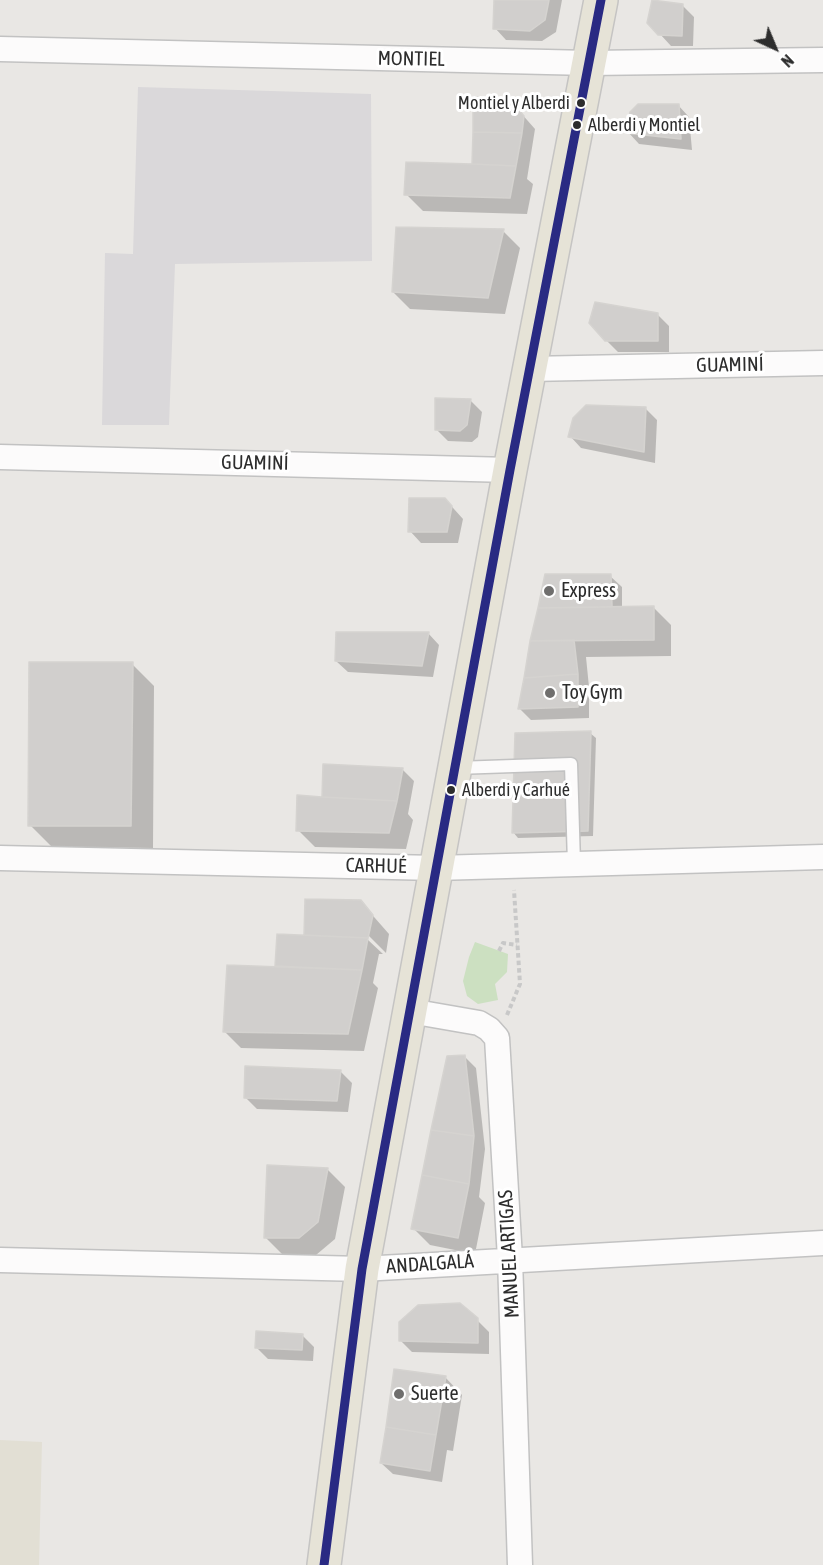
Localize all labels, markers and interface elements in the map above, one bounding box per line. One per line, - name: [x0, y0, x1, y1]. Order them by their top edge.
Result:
- north arrow: [745, 18, 805, 78]
- street label: MONTIEL: [377, 46, 445, 72]
- text: N: [778, 51, 797, 71]
- place label: Montiel y Alberdi: [458, 92, 570, 114]
- marker: Montiel y Alberdi: [575, 97, 587, 109]
- place label: Alberdi y Montiel: [588, 114, 700, 136]
- marker: Alberdi y Montiel: [571, 119, 583, 131]
- street label: GUAMINÍ: [696, 352, 764, 378]
- street label: GUAMINÍ: [221, 450, 289, 476]
- place label: Express: [561, 579, 616, 603]
- marker: Express: [542, 584, 556, 598]
- place label: Toy Gym: [562, 681, 623, 705]
- marker: Toy Gym: [543, 686, 557, 700]
- place label: Alberdi y Carhué: [462, 779, 570, 801]
- marker: Alberdi y Carhué: [445, 784, 457, 796]
- street label: CARHUÉ: [345, 853, 407, 879]
- street label: MANUEL ARTIGAS: [494, 1189, 524, 1319]
- street label: ANDALGALÁ: [385, 1249, 475, 1279]
- place label: Suerte: [411, 1382, 458, 1406]
- marker: Suerte: [392, 1387, 406, 1401]

